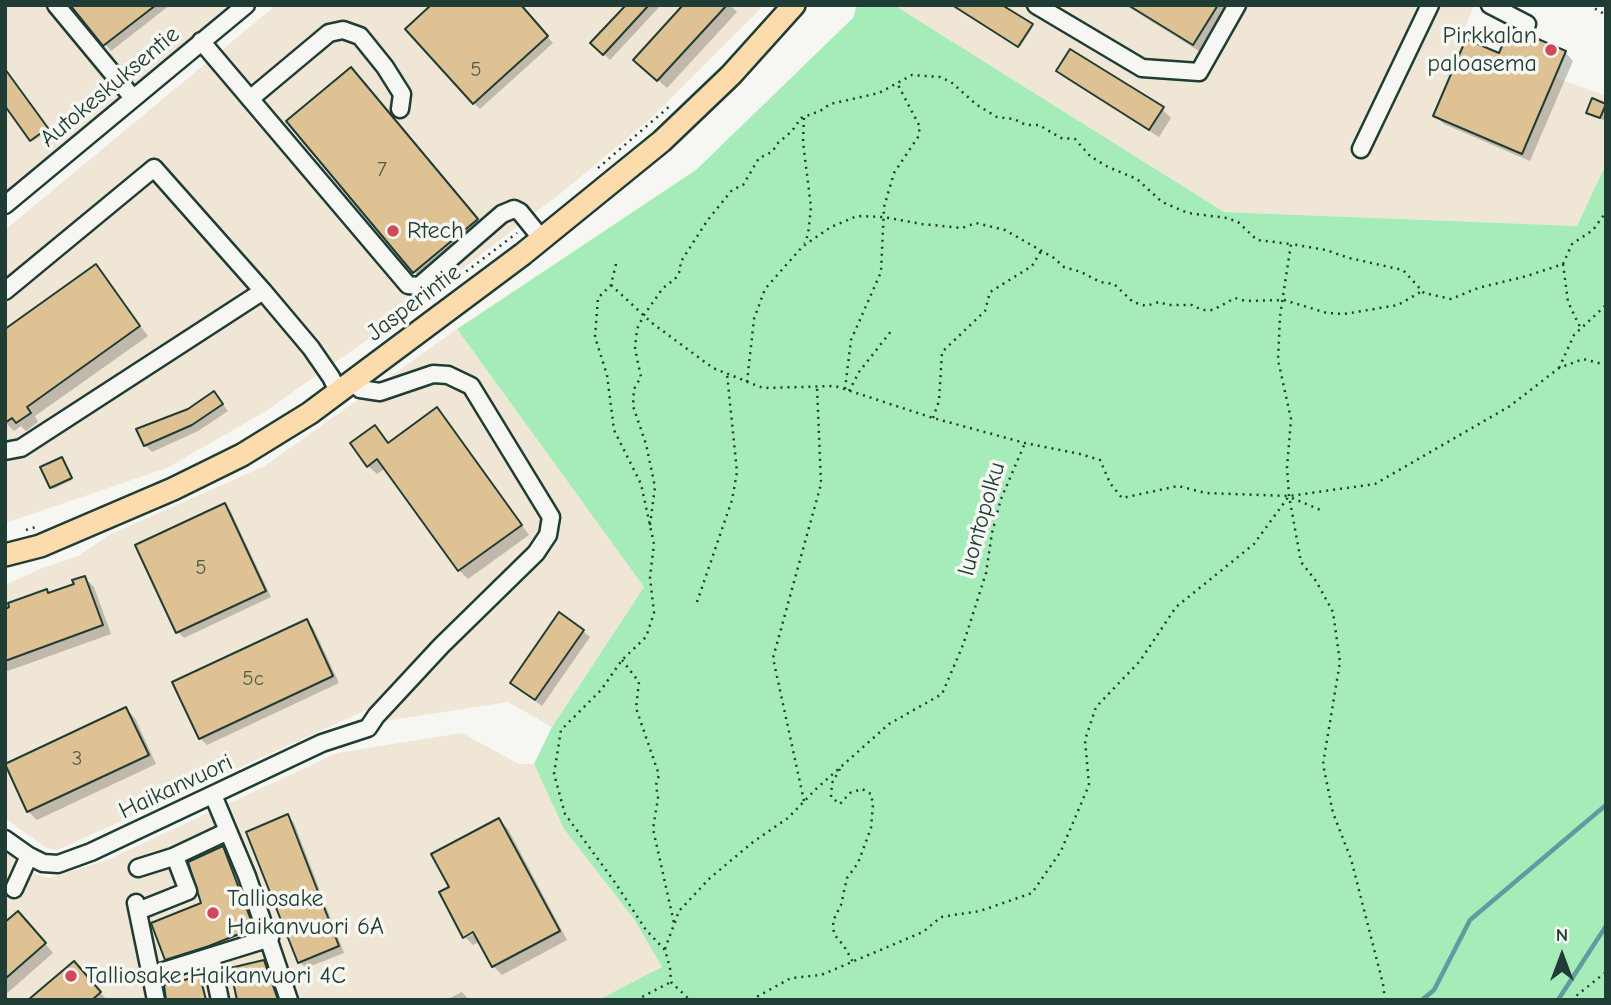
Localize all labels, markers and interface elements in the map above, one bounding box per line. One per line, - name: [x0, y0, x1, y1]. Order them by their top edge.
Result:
- street label: Autokeskuksentie: [34, 20, 186, 154]
- place label: Pirkkalan paloasema: [1427, 22, 1537, 78]
- marker: Pirkkalan paloasema: [1543, 42, 1559, 58]
- house number: 5: [470, 57, 482, 83]
- house number: 7: [377, 157, 387, 183]
- place label: Rtech: [407, 217, 464, 245]
- marker: Rtech: [385, 223, 401, 239]
- street label: Jasperintie: [361, 258, 467, 348]
- street label: luontopolku: [952, 459, 1012, 579]
- house number: 5: [195, 555, 207, 581]
- house number: 5c: [242, 666, 264, 692]
- house number: 3: [72, 746, 82, 772]
- street label: Haikanvuori: [115, 748, 237, 826]
- place label: Talliosake Haikanvuori 6A: [227, 885, 384, 941]
- marker: Talliosake Haikanvuori 6A: [205, 905, 221, 921]
- north arrow: [1527, 921, 1597, 991]
- text: N: [1556, 924, 1568, 946]
- place label: Talliosake Haikanvuori 4C: [85, 962, 346, 990]
- marker: Talliosake Haikanvuori 4C: [63, 968, 79, 984]

